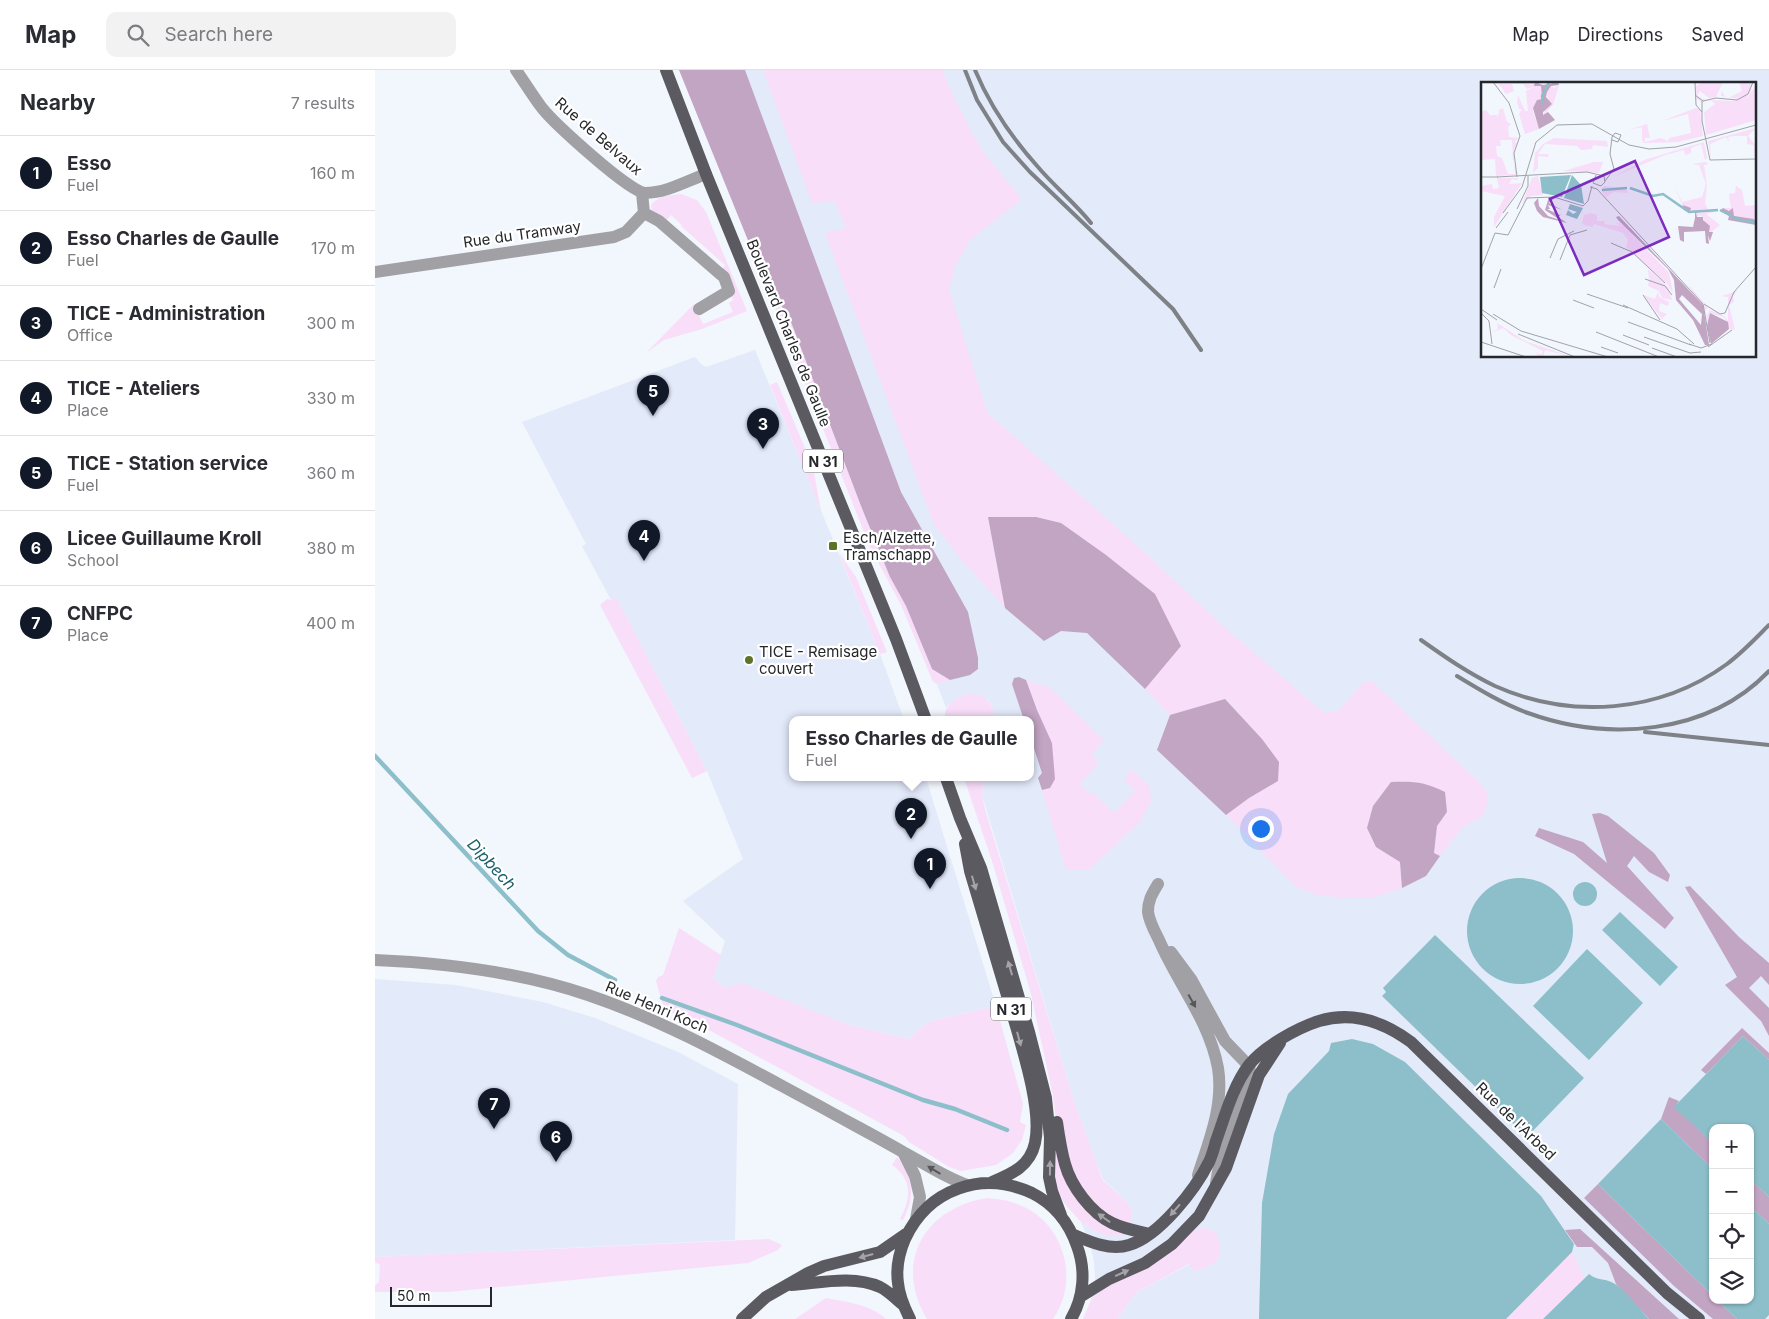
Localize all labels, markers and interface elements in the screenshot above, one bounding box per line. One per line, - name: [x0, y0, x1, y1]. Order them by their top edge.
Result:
- search box: [106, 12, 456, 57]
- text: Map: [25, 20, 76, 49]
- icon: search: [124, 21, 152, 49]
- text: Search here: [164, 23, 273, 46]
- text: Map: [1512, 24, 1550, 45]
- text: Directions: [1578, 24, 1663, 45]
- text: Saved: [1691, 24, 1744, 45]
- inset map: [1481, 82, 1757, 358]
- text: Nearby: [20, 90, 95, 115]
- text: 7 results: [291, 93, 355, 113]
- street label: Rue de Belvaux: [551, 93, 647, 179]
- text: Esso: [67, 152, 111, 175]
- text: 1: [33, 163, 39, 183]
- text: 160 m: [310, 163, 355, 183]
- text: Fuel: [67, 175, 99, 195]
- street label: Rue du Tramway: [462, 216, 583, 252]
- text: Esso Charles de Gaulle: [67, 227, 279, 250]
- street label: Boulevard Charles de Gaulle: [743, 236, 835, 430]
- text: 2: [31, 238, 41, 258]
- text: 170 m: [311, 238, 355, 258]
- text: Fuel: [67, 250, 99, 270]
- text: TICE - Administration: [67, 302, 265, 325]
- text: 3: [31, 313, 41, 333]
- text: 300 m: [306, 313, 355, 333]
- text: Office: [67, 325, 113, 345]
- pin: 5: [637, 375, 669, 416]
- text: TICE - Ateliers: [67, 377, 200, 400]
- text: 4: [31, 388, 41, 408]
- text: 330 m: [307, 388, 355, 408]
- text: Place: [67, 400, 109, 420]
- pin: 3: [747, 408, 779, 449]
- road number: N 31: [803, 450, 843, 472]
- text: TICE - Station service: [67, 452, 268, 475]
- text: 5: [31, 463, 41, 483]
- text: 360 m: [307, 463, 355, 483]
- text: Fuel: [67, 475, 99, 495]
- pin: 4: [628, 520, 660, 561]
- text: Licee Guillaume Kroll: [67, 527, 262, 550]
- place label: Esch/Alzette, Tramschapp: [843, 528, 936, 564]
- text: 6: [31, 538, 41, 558]
- text: 380 m: [307, 538, 355, 558]
- marker: Esch/Alzette, Tramschapp: [827, 540, 839, 552]
- text: School: [67, 550, 119, 570]
- text: CNFPC: [67, 602, 133, 625]
- text: 7: [31, 613, 41, 633]
- text: 400 m: [306, 613, 355, 633]
- text: Place: [67, 625, 109, 645]
- place label: TICE - Remisage couvert: [759, 642, 877, 678]
- marker: TICE - Remisage couvert: [743, 654, 755, 666]
- popup: [789, 716, 1034, 781]
- text: Esso Charles de Gaulle: [805, 727, 1018, 750]
- text: Fuel: [805, 750, 837, 770]
- pin: 2: [895, 798, 927, 839]
- your location: [1248, 816, 1274, 842]
- water label: Dipbech: [463, 834, 521, 894]
- pin: 1: [914, 848, 946, 889]
- one-way arrow: [970, 875, 978, 890]
- one-way arrow: [1006, 961, 1014, 976]
- street label: Rue Henri Koch: [603, 977, 711, 1037]
- one-way arrow: [1188, 994, 1196, 1009]
- road number: N 31: [991, 998, 1031, 1021]
- one-way arrow: [1015, 1031, 1023, 1046]
- street label: Rue de l'Arbed: [1472, 1078, 1560, 1164]
- pin: 7: [478, 1088, 510, 1129]
- pin: 6: [540, 1121, 572, 1162]
- map controls: [1709, 1124, 1754, 1304]
- button: +: [1709, 1124, 1754, 1169]
- one-way arrow: [1046, 1160, 1054, 1176]
- one-way arrow: [927, 1166, 942, 1174]
- button: −: [1709, 1169, 1754, 1214]
- one-way arrow: [1169, 1204, 1181, 1216]
- one-way arrow: [1097, 1213, 1111, 1223]
- button: locate: [1709, 1214, 1754, 1259]
- one-way arrow: [858, 1252, 873, 1260]
- button: layers: [1709, 1259, 1754, 1304]
- one-way arrow: [1115, 1268, 1129, 1276]
- scale bar: [390, 1284, 493, 1307]
- text: 50 m: [397, 1287, 431, 1304]

